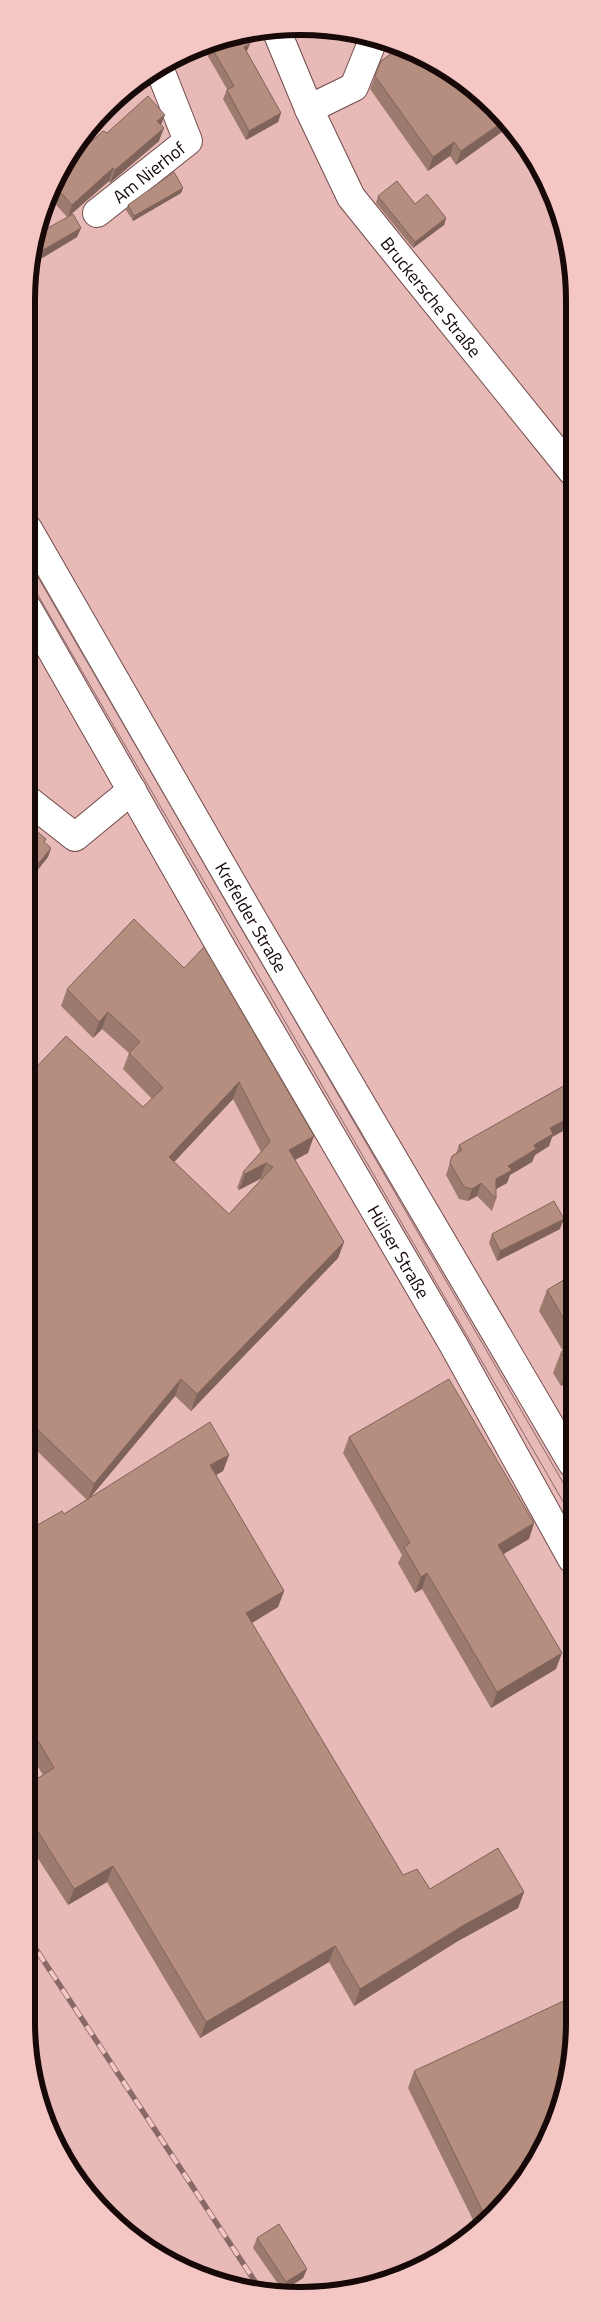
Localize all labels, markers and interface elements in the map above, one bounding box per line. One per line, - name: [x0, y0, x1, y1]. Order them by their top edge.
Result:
- street label: Am Nierhof: [107, 135, 191, 209]
- street label: Bruckersche Straße: [374, 231, 488, 363]
- street label: Krefelder Straße: [209, 857, 295, 977]
- street label: Hülser Straße: [361, 1200, 437, 1303]

